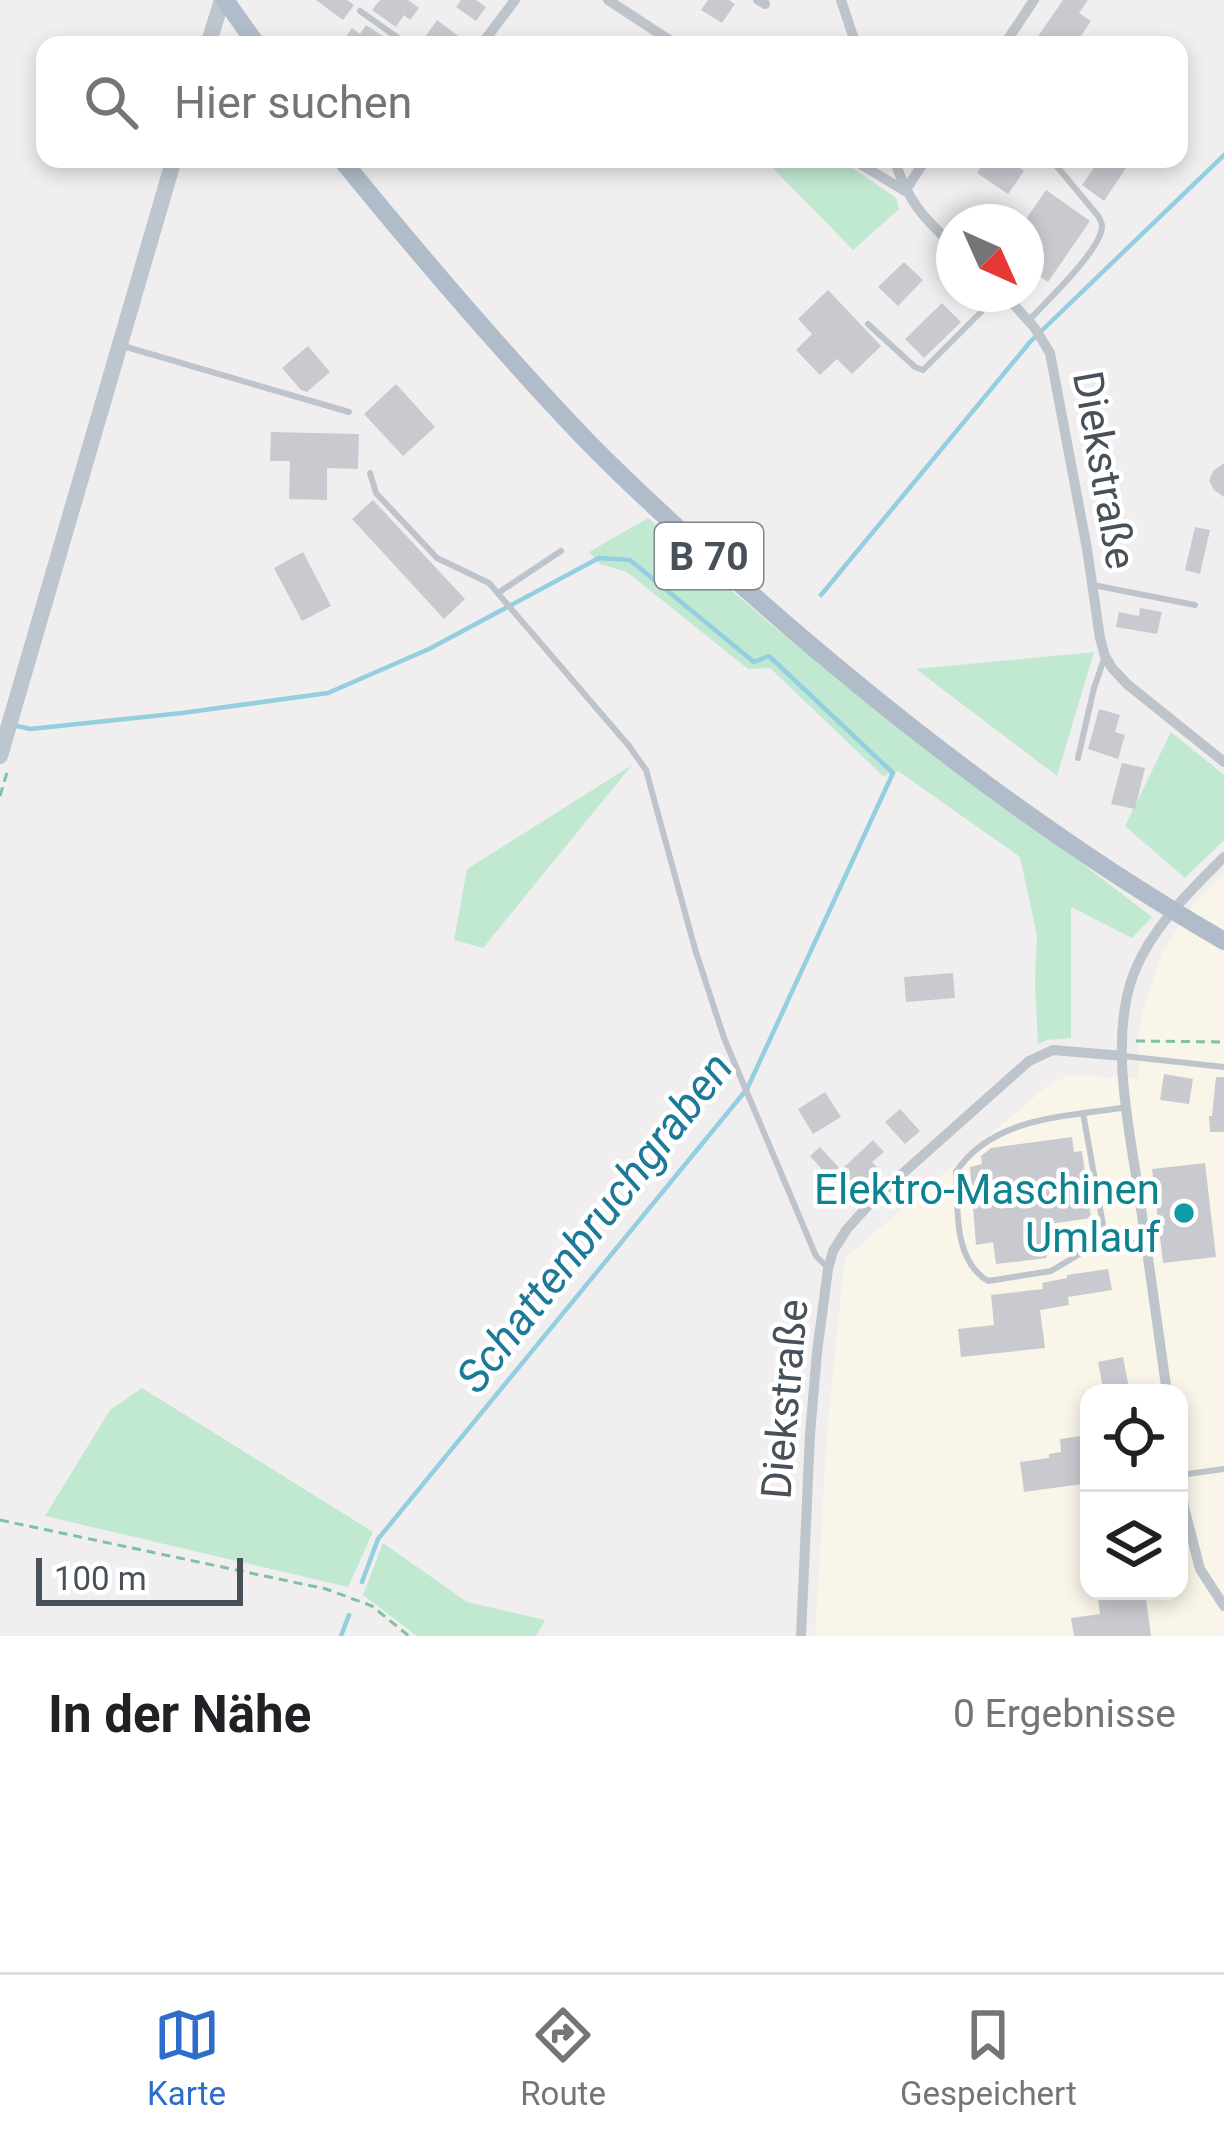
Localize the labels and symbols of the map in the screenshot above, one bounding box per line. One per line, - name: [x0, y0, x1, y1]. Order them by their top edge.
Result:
- north arrow: [936, 204, 1044, 312]
- street label: Diekstraße: [1063, 367, 1146, 573]
- road number: B 70: [655, 523, 763, 589]
- water label: Schattenbruchgraben: [445, 1042, 744, 1403]
- place label: Elektro-Maschinen Umlauf: [814, 1165, 1160, 1262]
- marker: Elektro-Maschinen Umlauf: [1171, 1200, 1197, 1226]
- street label: Diekstraße: [751, 1297, 818, 1501]
- scale bar: [36, 1552, 243, 1605]

